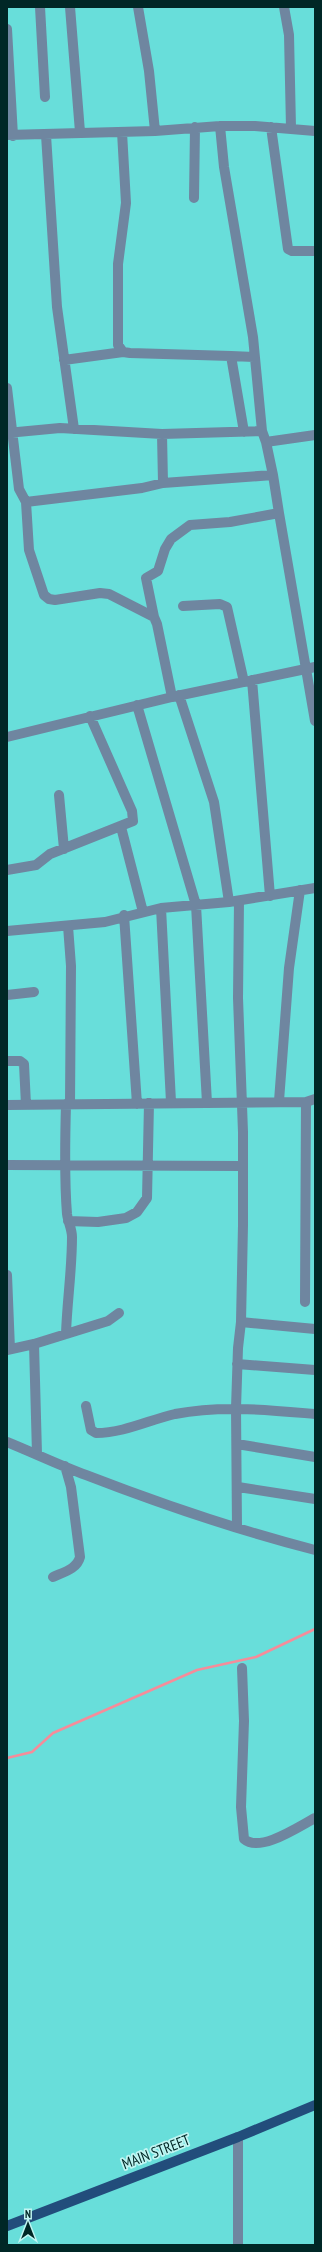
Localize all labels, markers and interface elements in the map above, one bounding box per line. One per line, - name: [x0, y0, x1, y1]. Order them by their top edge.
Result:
- street label: MAIN STREET: [119, 2130, 193, 2173]
- north arrow: [8, 2204, 48, 2244]
- text: N: [25, 2207, 31, 2221]

